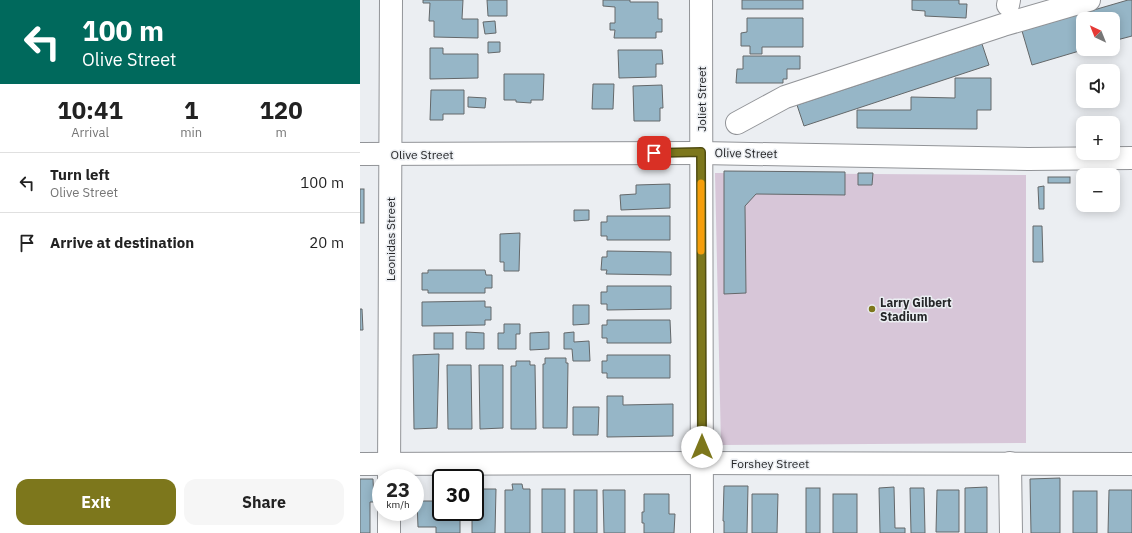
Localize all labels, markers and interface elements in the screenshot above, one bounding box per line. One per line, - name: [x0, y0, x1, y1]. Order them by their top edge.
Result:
- text: 100 m: [82, 12, 164, 49]
- north arrow: [1076, 12, 1120, 56]
- map controls: [1076, 12, 1120, 212]
- icon: left: [16, 16, 68, 68]
- text: Olive Street: [82, 48, 176, 71]
- button: sound: [1076, 64, 1120, 108]
- street label: Joliet Street: [694, 66, 709, 132]
- text: 10:41: [57, 94, 123, 126]
- text: 1: [184, 94, 198, 126]
- text: 120: [259, 94, 303, 126]
- button: +: [1076, 116, 1120, 160]
- text: Arrival: [71, 124, 109, 141]
- text: min: [180, 124, 202, 141]
- text: m: [275, 124, 287, 141]
- pin: [637, 136, 671, 170]
- icon: arrive: [643, 142, 665, 164]
- street label: Olive Street: [714, 145, 778, 161]
- street label: Olive Street: [391, 147, 453, 162]
- text: Turn left: [50, 165, 110, 184]
- button: −: [1076, 168, 1120, 212]
- icon: left: [16, 172, 38, 194]
- text: 100 m: [300, 173, 344, 192]
- text: Olive Street: [50, 184, 118, 201]
- street label: Leonidas Street: [383, 197, 398, 281]
- icon: arrive: [16, 232, 38, 254]
- text: Arrive at destination: [50, 233, 194, 252]
- text: 20 m: [309, 233, 344, 252]
- place label: Larry Gilbert Stadium: [880, 295, 952, 324]
- marker: Larry Gilbert Stadium: [867, 304, 877, 314]
- position arrow: [681, 426, 723, 468]
- street label: Forshey Street: [731, 456, 809, 471]
- speed limit sign: 30: [432, 469, 484, 521]
- text: 23: [386, 476, 410, 503]
- button: Exit: [16, 479, 176, 525]
- button: Share: [184, 479, 344, 525]
- text: km/h: [386, 498, 410, 511]

